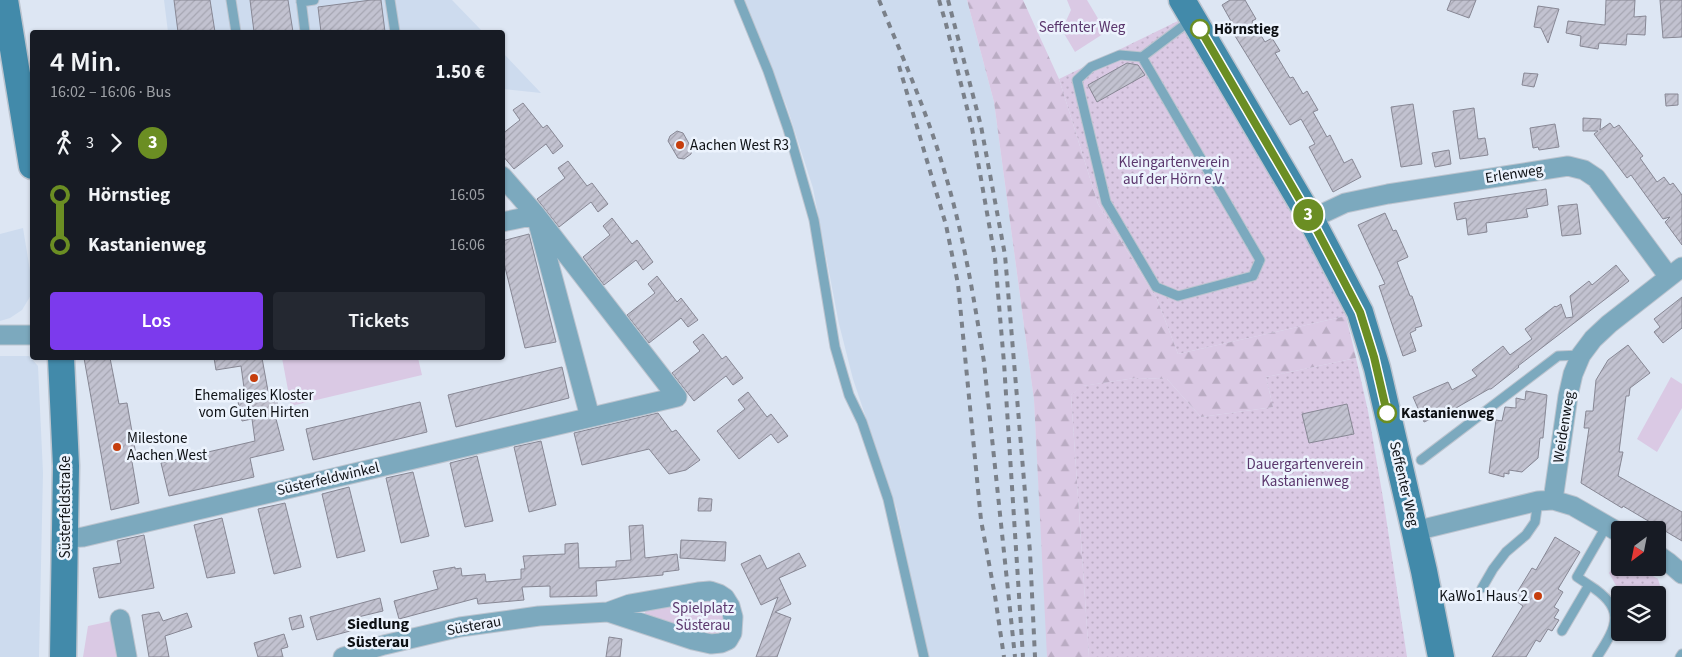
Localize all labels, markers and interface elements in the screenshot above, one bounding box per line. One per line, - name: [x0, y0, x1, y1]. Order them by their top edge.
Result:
- park label: Seffenter Weg: [1039, 17, 1126, 38]
- marker: Hörnstieg: [1190, 19, 1210, 39]
- place label: Hörnstieg: [1214, 19, 1279, 40]
- text: 4 Min.: [50, 42, 122, 82]
- text: 1.50 €: [435, 59, 485, 86]
- text: 16:02 – 16:06 · Bus: [50, 81, 171, 103]
- icon: walk: [50, 129, 78, 157]
- icon: forward: [102, 129, 130, 157]
- text: 3: [148, 130, 157, 155]
- text: 3: [86, 132, 94, 154]
- place label: Aachen West R3: [690, 135, 789, 156]
- marker: Aachen West R3: [674, 139, 686, 151]
- park label: Kleingartenverein auf der Hörn e.V.: [1118, 152, 1230, 190]
- street label: Erlenweg: [1484, 159, 1545, 189]
- text: Hörnstieg: [88, 182, 170, 209]
- text: 16:05: [449, 184, 485, 206]
- line badge: 3: [1292, 199, 1324, 231]
- text: 3: [1303, 202, 1313, 227]
- text: Kastanienweg: [88, 232, 206, 259]
- text: 16:06: [449, 234, 485, 256]
- button: Los: [50, 292, 263, 350]
- button: Tickets: [273, 292, 485, 350]
- marker: Ehemaliges Kloster vom Guten Hirten: [248, 372, 260, 384]
- place label: Ehemaliges Kloster vom Guten Hirten: [194, 385, 314, 423]
- street label: Weidenweg: [1548, 389, 1580, 464]
- marker: Kastanienweg: [1377, 403, 1397, 423]
- place label: Kastanienweg: [1401, 403, 1494, 424]
- place label: Milestone Aachen West: [127, 428, 207, 466]
- street label: Seffenter Weg: [1384, 439, 1424, 529]
- marker: Milestone Aachen West: [111, 441, 123, 453]
- park label: Dauergartenverein Kastanienweg: [1247, 454, 1363, 492]
- street label: Süsterfeldstraße: [55, 455, 76, 559]
- street label: Süsterfeldwinkel: [275, 457, 381, 501]
- north arrow: [1611, 521, 1666, 576]
- map controls: [1611, 521, 1666, 641]
- place label: KaWo1 Haus 2: [1439, 586, 1528, 607]
- button: layers: [1611, 586, 1666, 641]
- marker: KaWo1 Haus 2: [1532, 590, 1544, 602]
- park label: Spielplatz Süsterau: [672, 598, 734, 636]
- street label: Süsterau: [445, 611, 503, 641]
- district label: Siedlung Süsterau: [347, 613, 410, 653]

